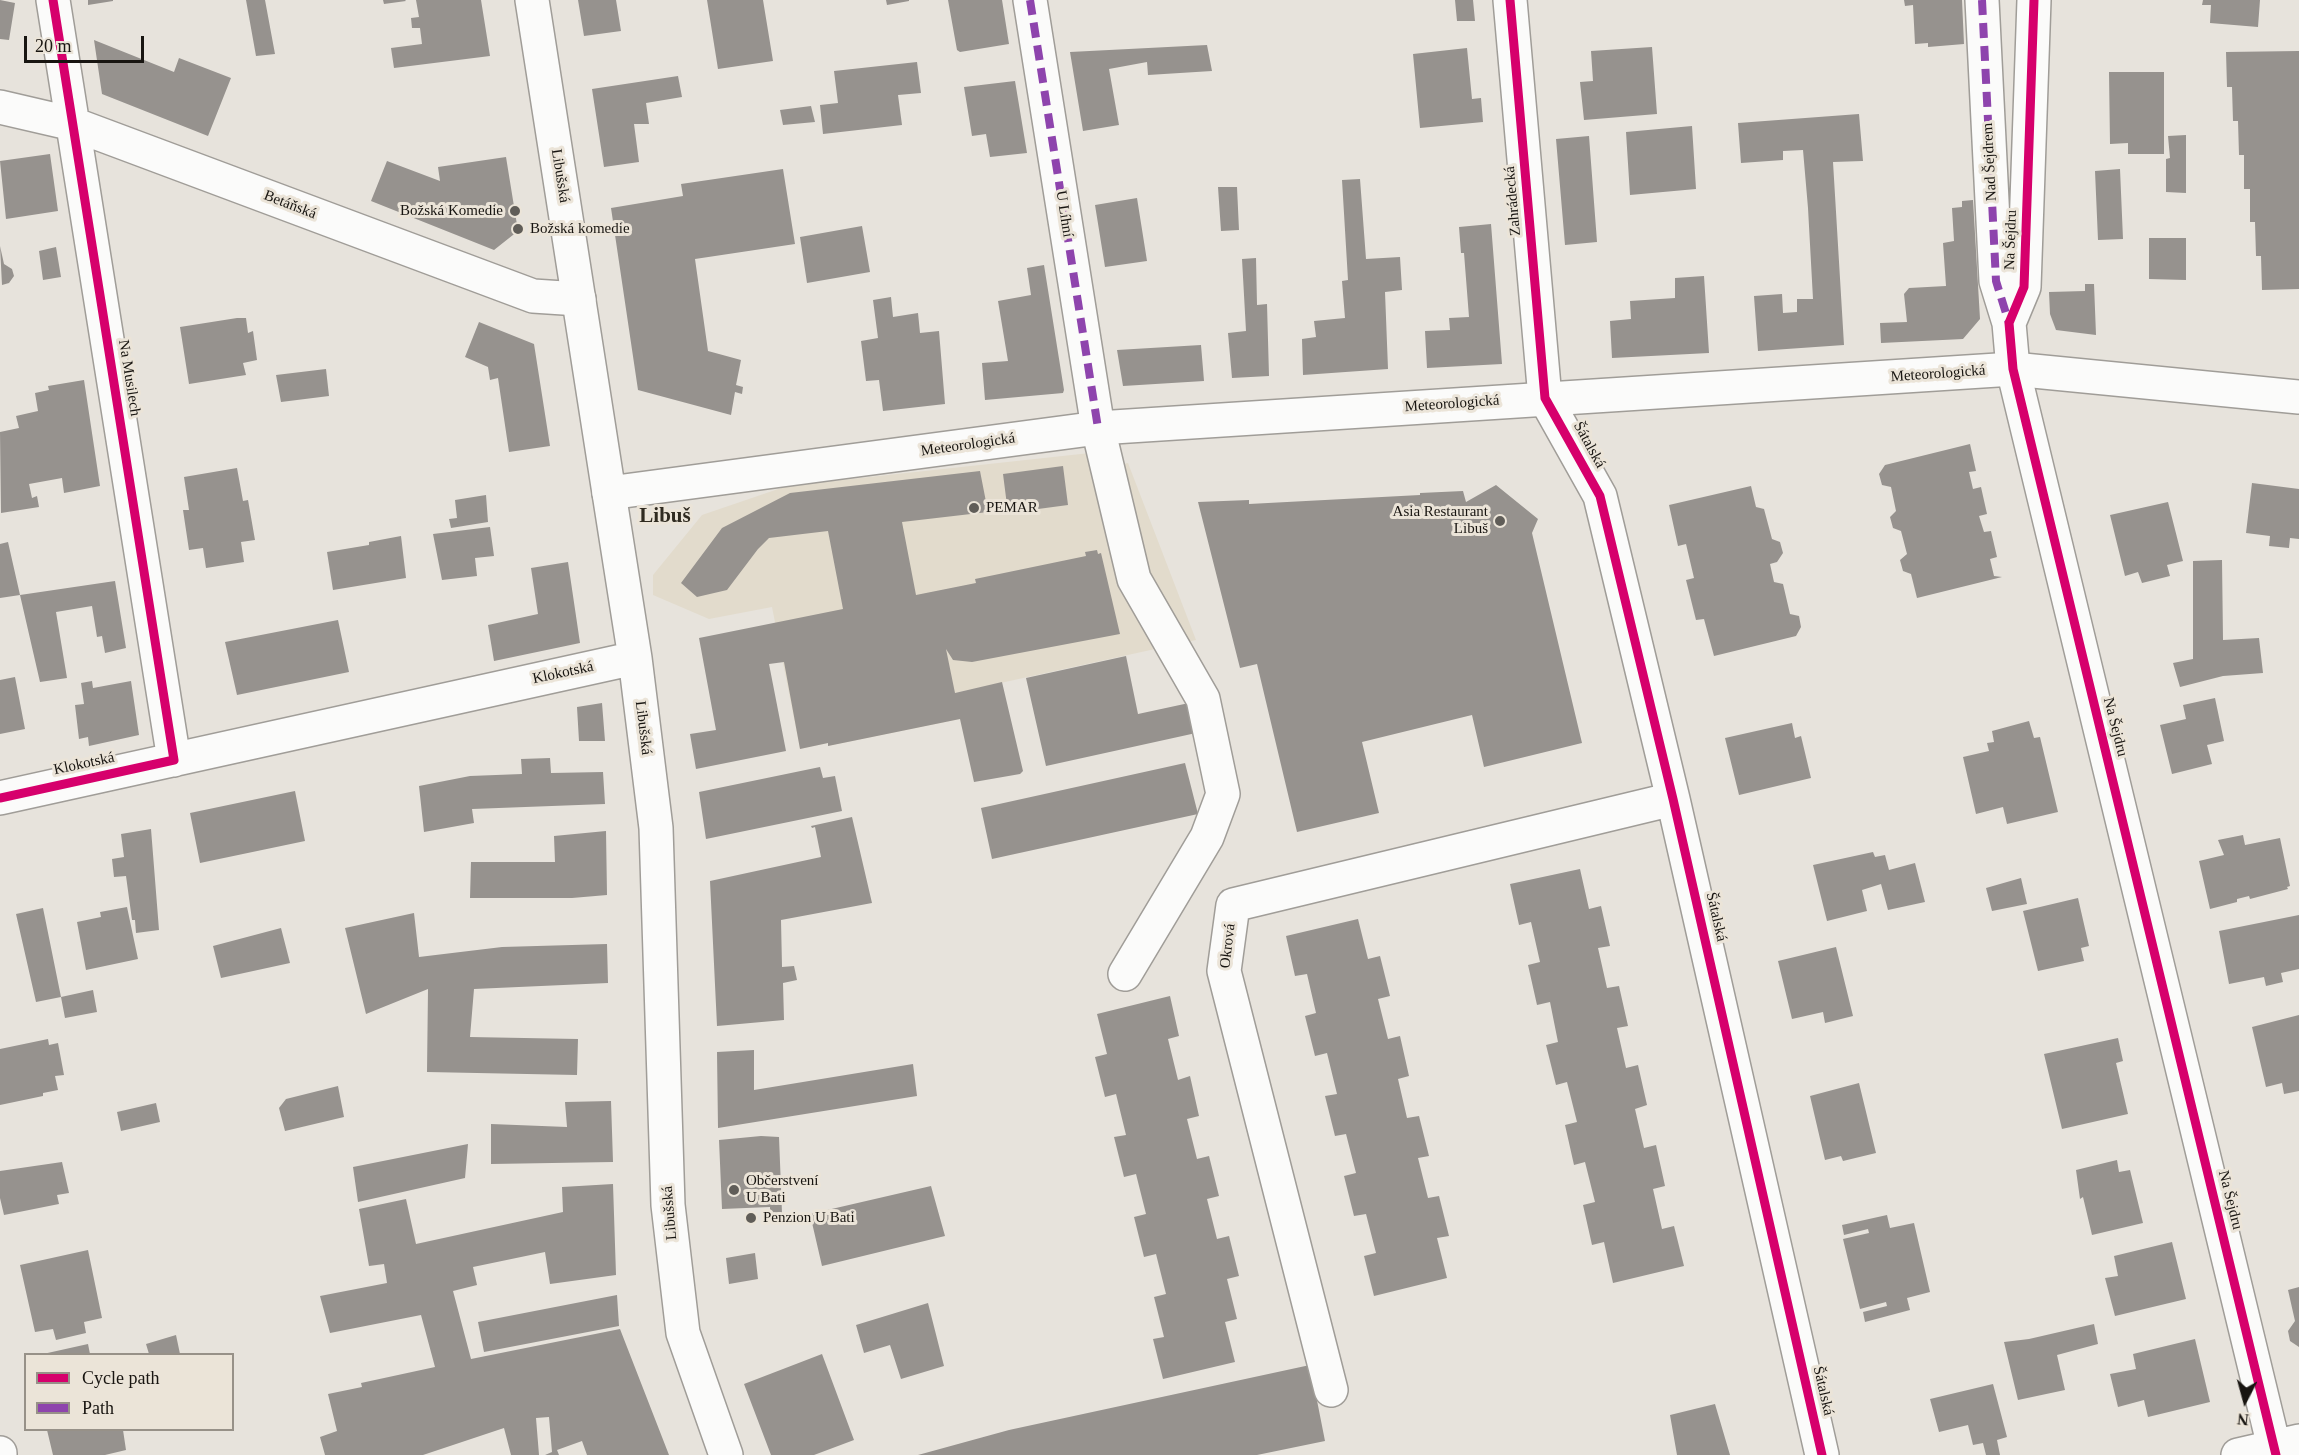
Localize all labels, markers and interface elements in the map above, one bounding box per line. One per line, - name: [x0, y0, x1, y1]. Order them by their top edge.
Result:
- scale bar: [27, 24, 147, 62]
- text: 20 m: [35, 36, 72, 56]
- street label: Nad Šejdrem: [1979, 122, 2001, 202]
- street label: Libušská: [547, 148, 573, 204]
- street label: Zahrádecká: [1501, 165, 1525, 237]
- street label: Betáňská: [261, 187, 319, 223]
- street label: U Líhní: [1051, 189, 1077, 239]
- place label: Božská Komedie: [400, 202, 503, 220]
- marker: Božská Komedie: [508, 204, 522, 218]
- street label: Na Šejdru: [2001, 210, 2021, 270]
- place label: Božská komedie: [530, 220, 630, 238]
- marker: Božská komedie: [511, 222, 525, 236]
- street label: Na Musilech: [114, 339, 144, 417]
- street label: Meteorologická: [1890, 362, 1986, 386]
- street label: Meteorologická: [1404, 392, 1500, 416]
- street label: Šátalská: [1569, 419, 1609, 471]
- street label: Meteorologická: [920, 429, 1016, 461]
- place label: PEMAR: [986, 499, 1038, 517]
- marker: PEMAR: [967, 501, 981, 515]
- place label: Asia Restaurant Libuš: [1393, 503, 1488, 538]
- district label: Libuš: [639, 504, 691, 530]
- marker: Asia Restaurant Libuš: [1493, 514, 1507, 528]
- street label: Klokotská: [531, 658, 595, 688]
- street label: Na Šejdru: [2099, 696, 2131, 758]
- street label: Libušská: [631, 700, 655, 756]
- street label: Klokotská: [52, 749, 116, 779]
- street label: Šátalská: [1702, 891, 1730, 943]
- street label: Okrová: [1216, 923, 1240, 969]
- street label: Na Šejdru: [2214, 1169, 2246, 1231]
- place label: Občerstvení U Bati: [746, 1172, 818, 1207]
- marker: Občerstvení U Bati: [727, 1183, 741, 1197]
- street label: Libušská: [659, 1185, 681, 1241]
- place label: Penzion U Bati: [763, 1209, 855, 1227]
- marker: Penzion U Bati: [744, 1211, 758, 1225]
- legend: [24, 1353, 234, 1431]
- street label: Šátalská: [1809, 1365, 1837, 1417]
- text: Cycle path: [82, 1368, 159, 1388]
- north arrow: [2215, 1371, 2275, 1431]
- text: Path: [82, 1398, 114, 1418]
- text: N: [2236, 1410, 2250, 1428]

